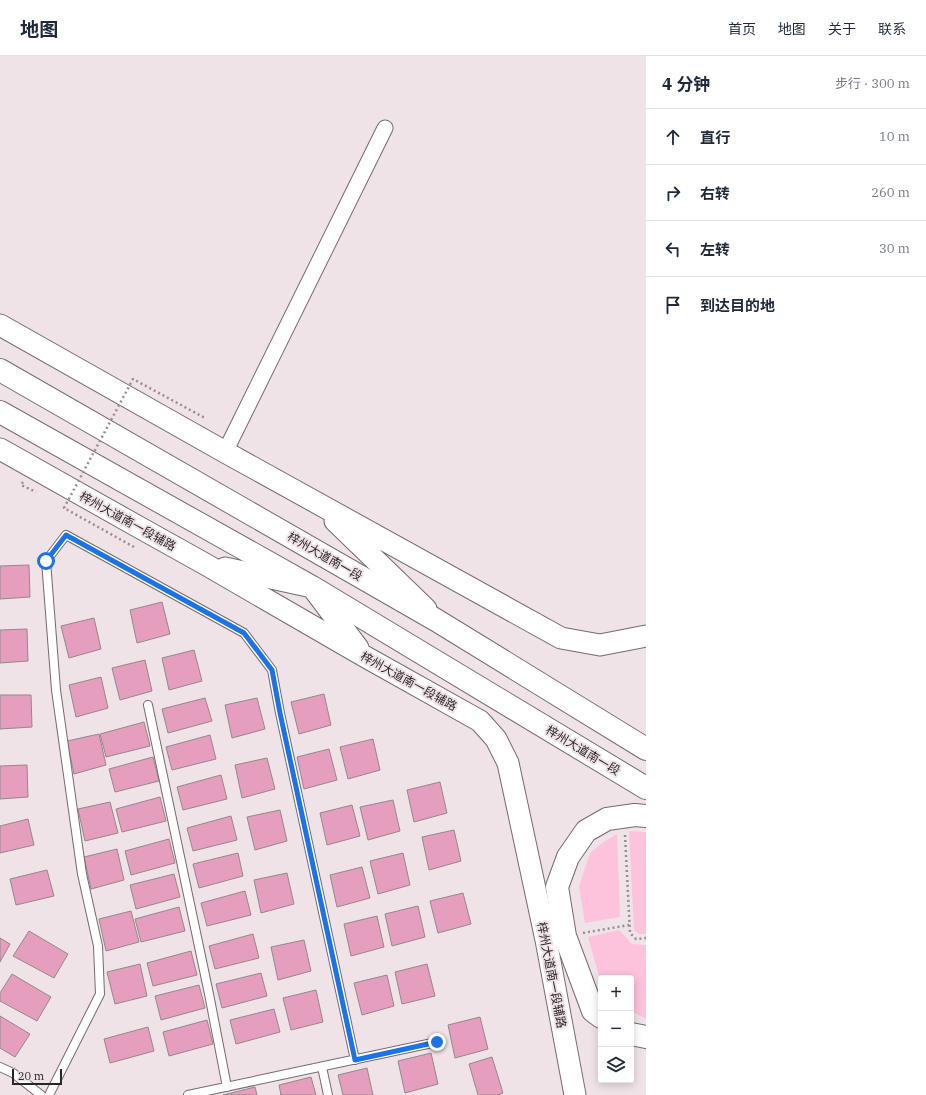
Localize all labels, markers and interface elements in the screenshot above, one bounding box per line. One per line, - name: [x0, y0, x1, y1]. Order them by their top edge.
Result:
- text: 地图: [20, 17, 58, 41]
- text: 首页: [728, 20, 756, 38]
- text: 地图: [778, 20, 806, 38]
- text: 关于: [828, 20, 856, 38]
- text: 联系: [878, 20, 906, 38]
- text: 4 分钟: [662, 73, 710, 95]
- text: 步行 · 300 m: [835, 75, 910, 92]
- icon: ahead: [662, 126, 684, 148]
- text: 直行: [700, 128, 730, 147]
- text: 10 m: [879, 128, 910, 145]
- icon: right: [662, 182, 684, 204]
- text: 右转: [700, 184, 730, 203]
- text: 260 m: [871, 184, 910, 201]
- icon: left: [662, 238, 684, 260]
- text: 左转: [700, 240, 730, 259]
- text: 30 m: [879, 240, 910, 257]
- icon: arrive: [662, 294, 684, 316]
- text: 到达目的地: [700, 296, 775, 315]
- street label: 梓州大道南一段辅路: [77, 488, 179, 554]
- street label: 梓州大道南一段: [285, 529, 365, 583]
- route start: [37, 552, 55, 570]
- street label: 梓州大道南一段辅路: [358, 648, 460, 714]
- street label: 梓州大道南一段: [543, 722, 623, 778]
- street label: 梓州大道南一段辅路: [534, 921, 570, 1029]
- map controls: [598, 975, 634, 1083]
- button: +: [598, 975, 634, 1011]
- button: −: [598, 1011, 634, 1047]
- route end: [428, 1033, 446, 1051]
- button: layers: [598, 1047, 634, 1083]
- scale bar: [12, 1067, 62, 1086]
- text: 20 m: [18, 1069, 44, 1083]

